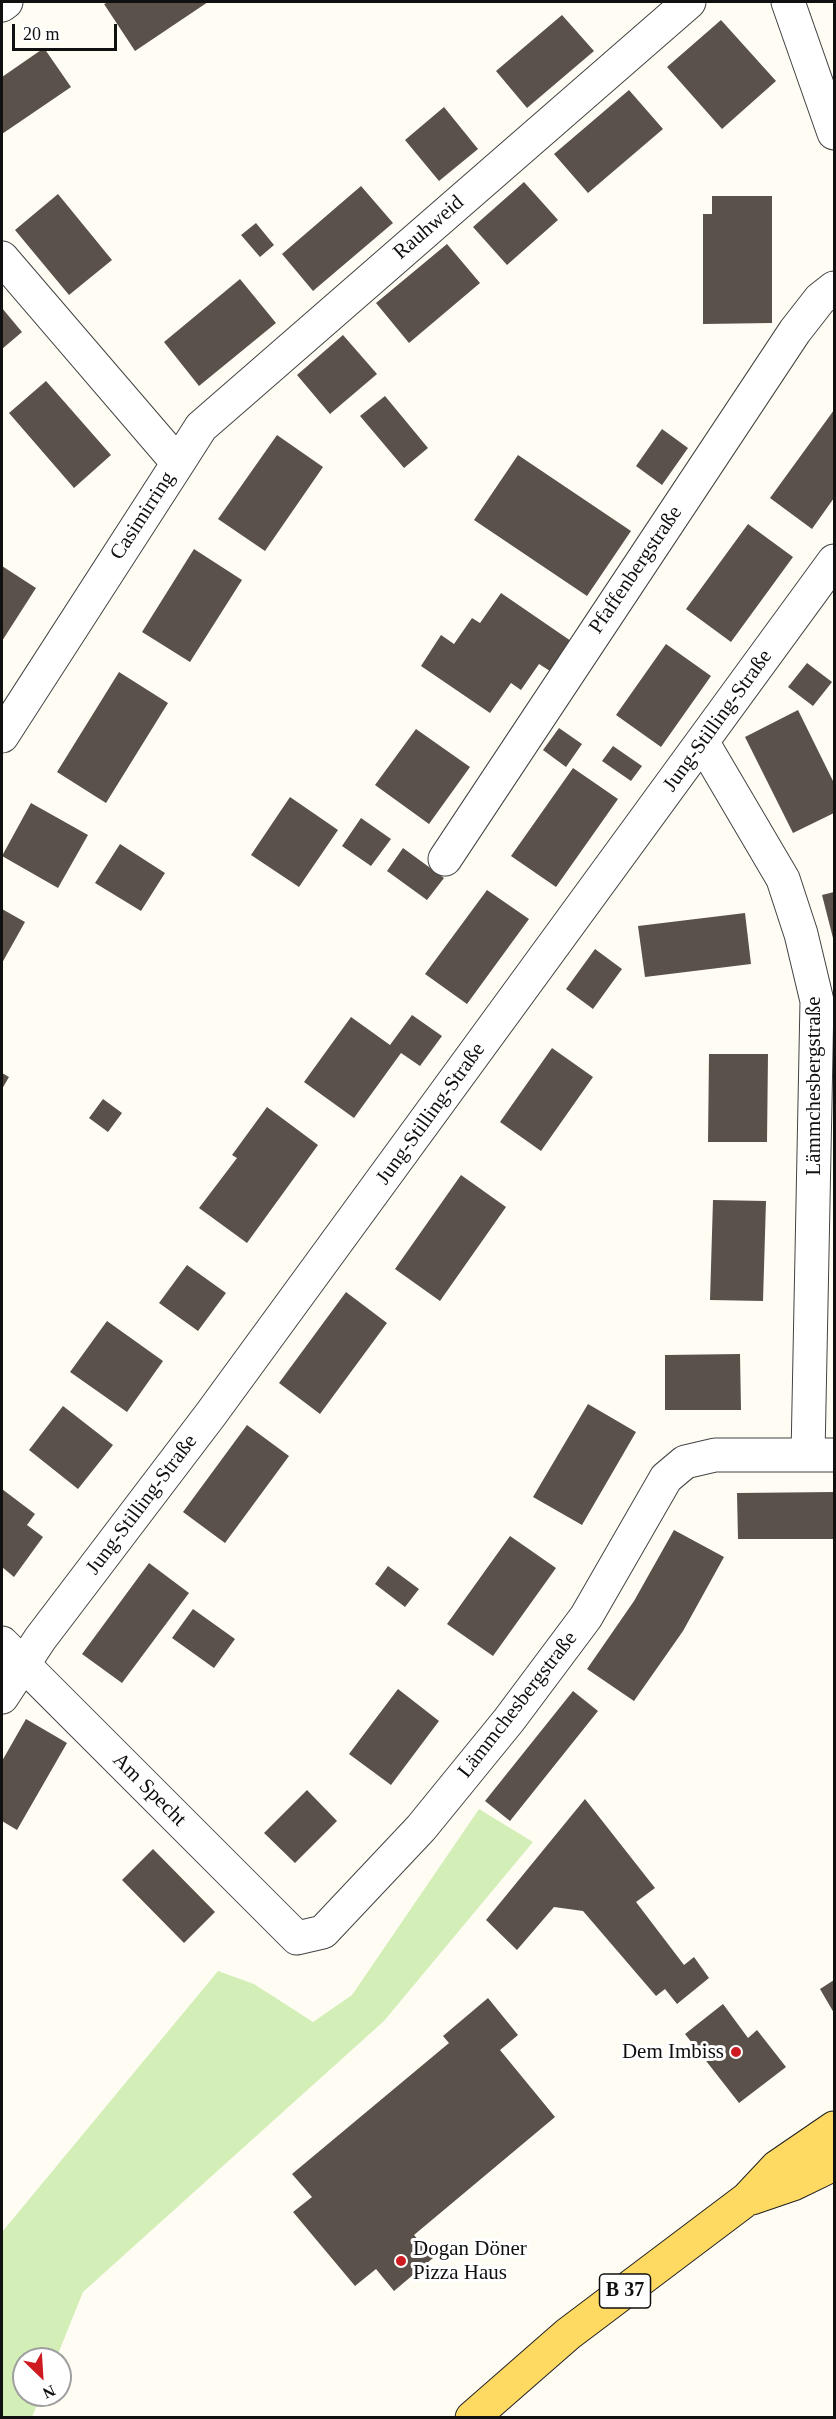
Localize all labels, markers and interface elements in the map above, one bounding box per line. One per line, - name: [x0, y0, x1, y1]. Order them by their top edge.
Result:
- scale bar: [15, 12, 120, 50]
- text: 20 m: [23, 24, 60, 44]
- street label: Rauhweid: [389, 191, 469, 265]
- street label: Casimirring: [105, 467, 181, 565]
- street label: Pfaffenbergstraße: [584, 501, 688, 639]
- street label: Jung-Stilling-Straße: [658, 645, 778, 797]
- street label: Lämmchesbergstraße: [801, 996, 827, 1176]
- street label: Jung-Stilling-Straße: [371, 1038, 491, 1190]
- street label: Jung-Stilling-Straße: [81, 1430, 203, 1580]
- street label: Lämmchesbergstraße: [453, 1627, 583, 1783]
- street label: Am Specht: [107, 1748, 191, 1832]
- place label: Dem Imbiss: [622, 2039, 724, 2065]
- marker: Dem Imbiss: [729, 2045, 743, 2059]
- place label: Dogan Döner Pizza Haus: [413, 2236, 527, 2286]
- marker: Dogan Döner Pizza Haus: [394, 2254, 408, 2268]
- road number: B 37: [600, 2274, 650, 2308]
- north arrow: [12, 2347, 72, 2407]
- text: N: [40, 2382, 58, 2402]

